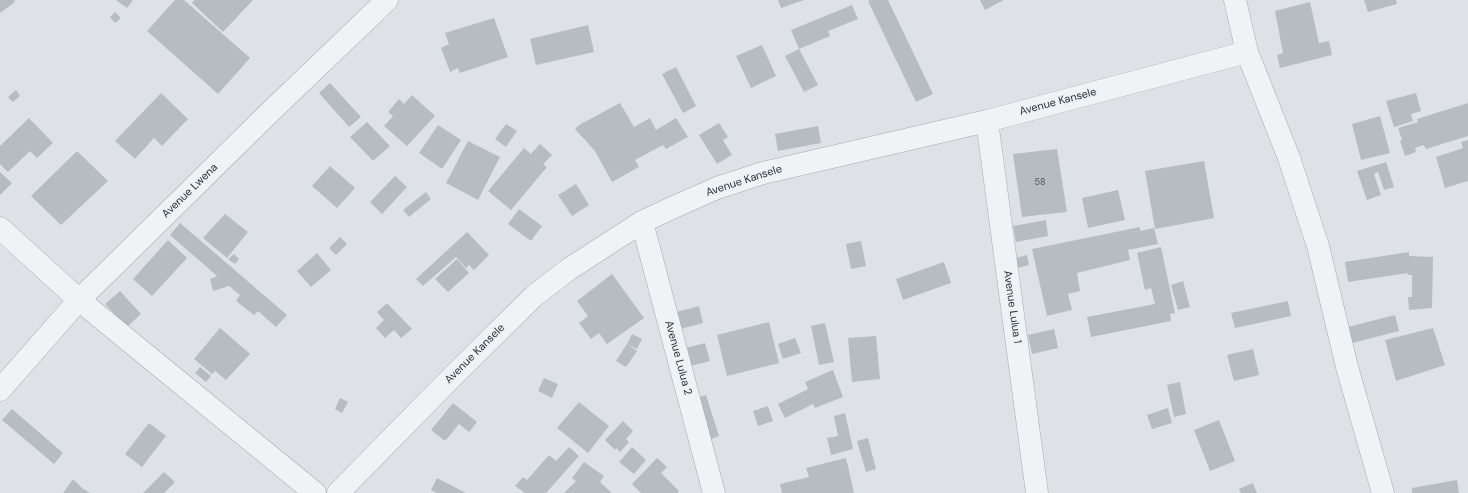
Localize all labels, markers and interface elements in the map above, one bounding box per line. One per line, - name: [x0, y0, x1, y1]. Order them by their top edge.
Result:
- street label: Avenue Kansele: [1018, 85, 1098, 119]
- street label: Avenue Lwena: [159, 161, 221, 221]
- street label: Avenue Kansele: [704, 162, 784, 200]
- house number: 58: [1035, 178, 1045, 188]
- street label: Avenue Lulua 1: [1000, 270, 1024, 344]
- street label: Avenue Lulua 2: [662, 319, 694, 397]
- street label: Avenue Kansele: [442, 321, 508, 387]

